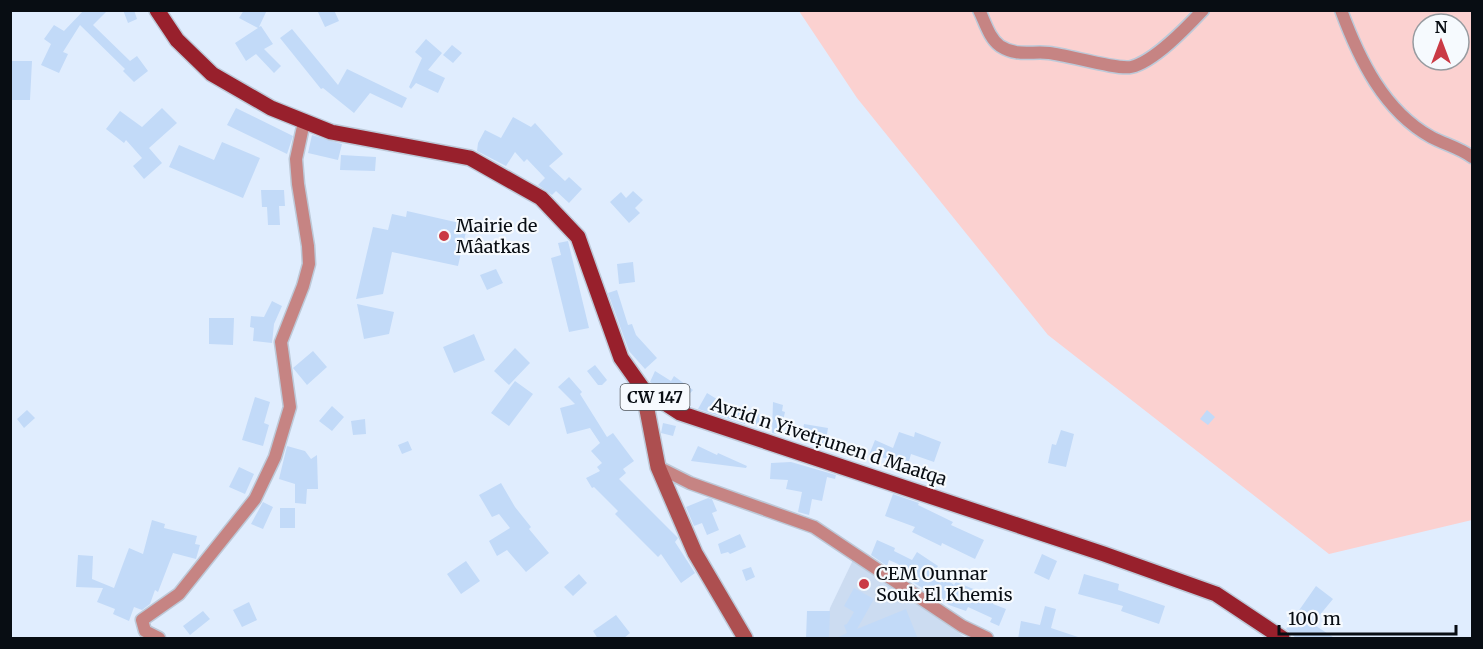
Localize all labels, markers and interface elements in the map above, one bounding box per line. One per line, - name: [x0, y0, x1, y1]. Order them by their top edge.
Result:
- north arrow: [1411, 12, 1471, 72]
- text: N: [1435, 17, 1448, 37]
- place label: Mairie de Mâatkas: [456, 214, 537, 258]
- marker: Mairie de Mâatkas: [437, 229, 451, 243]
- road number: CW 147: [620, 384, 690, 410]
- street label: Avrid n Yivetṛunen d Maatqa: [707, 392, 950, 491]
- place label: CEM Ounnar Souk El Khemis: [876, 562, 1013, 606]
- marker: CEM Ounnar Souk El Khemis: [857, 577, 871, 591]
- scale bar: [1279, 598, 1456, 636]
- text: 100 m: [1288, 607, 1341, 630]

